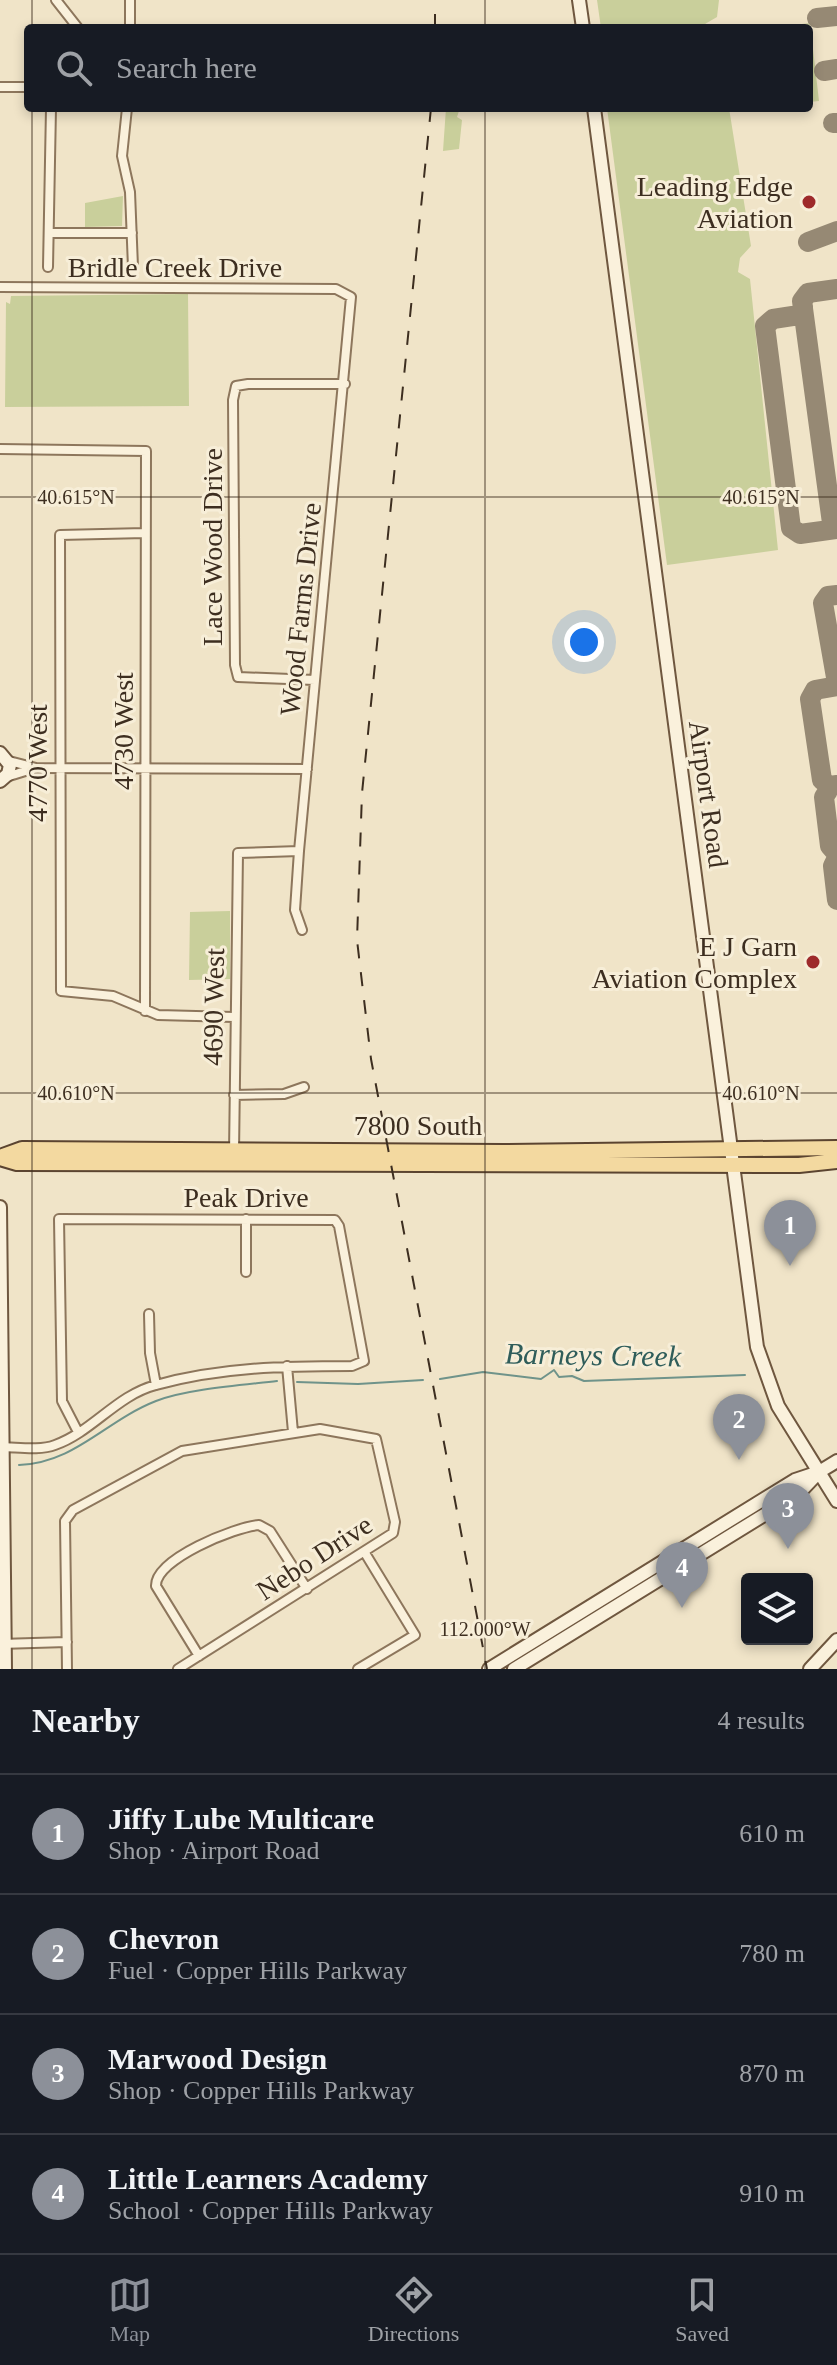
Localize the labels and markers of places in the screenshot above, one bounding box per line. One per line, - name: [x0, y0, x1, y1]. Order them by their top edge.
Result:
- place label: Leading Edge Aviation: [637, 171, 793, 234]
- marker: Leading Edge Aviation: [800, 193, 818, 211]
- place label: E J Garn Aviation Complex: [591, 931, 797, 994]
- marker: E J Garn Aviation Complex: [804, 953, 822, 971]
- pin: 1: [764, 1200, 816, 1266]
- pin: 2: [713, 1394, 765, 1460]
- pin: 3: [762, 1483, 814, 1549]
- pin: 4: [656, 1542, 708, 1608]

